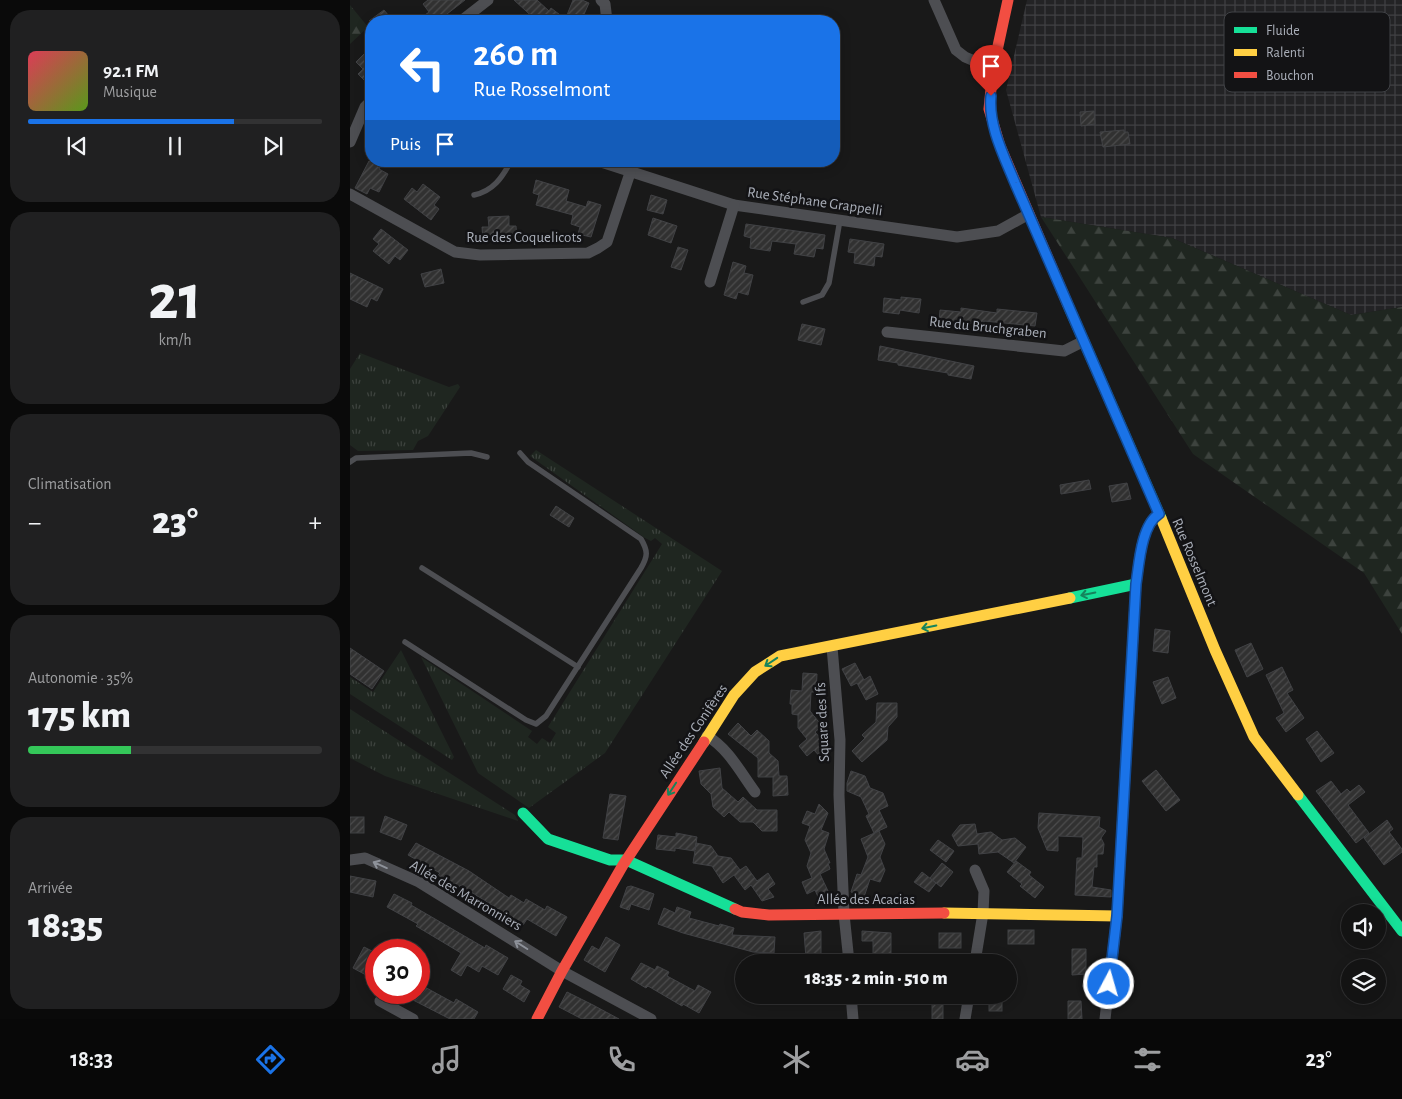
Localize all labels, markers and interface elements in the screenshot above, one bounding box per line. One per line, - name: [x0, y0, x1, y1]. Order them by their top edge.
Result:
- legend: [1224, 12, 1390, 92]
- text: Fluide: [1266, 24, 1300, 38]
- icon: left: [390, 35, 455, 100]
- text: 260 m: [473, 37, 558, 72]
- pin: [970, 45, 1012, 96]
- text: Ralenti: [1266, 46, 1305, 60]
- icon: arrive: [977, 52, 1005, 80]
- text: 92.1 FM: [103, 62, 159, 81]
- text: Bouchon: [1266, 69, 1314, 83]
- text: Rue Rosselmont: [473, 78, 610, 100]
- text: Musique: [103, 84, 157, 100]
- icon: arrive: [431, 130, 459, 158]
- icon: previous: [63, 132, 91, 160]
- icon: pause: [161, 132, 189, 160]
- icon: next: [259, 132, 287, 160]
- text: Puis: [390, 135, 421, 154]
- street label: Rue Stéphane Grappelli: [746, 185, 884, 218]
- street label: Rue des Coquelicots: [466, 230, 582, 245]
- text: 21: [148, 266, 202, 331]
- street label: Rue du Bruchgraben: [928, 314, 1048, 341]
- text: km/h: [158, 332, 192, 348]
- text: Climatisation: [28, 476, 112, 492]
- text: 23°: [152, 503, 198, 541]
- text: −: [28, 509, 41, 537]
- text: +: [309, 509, 322, 537]
- street label: Rue Rosselmont: [1169, 516, 1220, 608]
- one-way arrow: [1080, 590, 1096, 600]
- one-way arrow: [921, 623, 937, 632]
- one-way arrow: [764, 657, 778, 667]
- text: Autonomie · 35%: [28, 670, 133, 686]
- street label: Allée des Conifères: [657, 682, 730, 781]
- street label: Square des Ifs: [813, 682, 832, 762]
- text: 175 km: [28, 697, 131, 735]
- one-way arrow: [667, 782, 677, 796]
- street label: Allée des Marronniers: [407, 857, 524, 934]
- one-way arrow: [373, 859, 388, 869]
- text: Arrivée: [28, 880, 73, 896]
- street label: Allée des Acacias: [817, 892, 915, 907]
- map controls: [1341, 904, 1386, 1004]
- button: sound: [1341, 904, 1386, 949]
- text: 18:35: [28, 907, 103, 945]
- speed limit sign: 30: [365, 939, 430, 1004]
- one-way arrow: [514, 940, 528, 950]
- position arrow: [1082, 957, 1134, 1009]
- button: layers: [1341, 959, 1386, 1004]
- text: 18:35 · 2 min · 510 m: [804, 969, 948, 988]
- icon: directions: [253, 1042, 288, 1077]
- icon: music: [429, 1042, 464, 1077]
- icon: phone: [604, 1042, 639, 1077]
- icon: climate: [779, 1042, 814, 1077]
- icon: car: [955, 1042, 990, 1077]
- icon: filters: [1130, 1042, 1165, 1077]
- text: 18:33: [70, 1048, 113, 1070]
- text: 23°: [1305, 1048, 1332, 1070]

